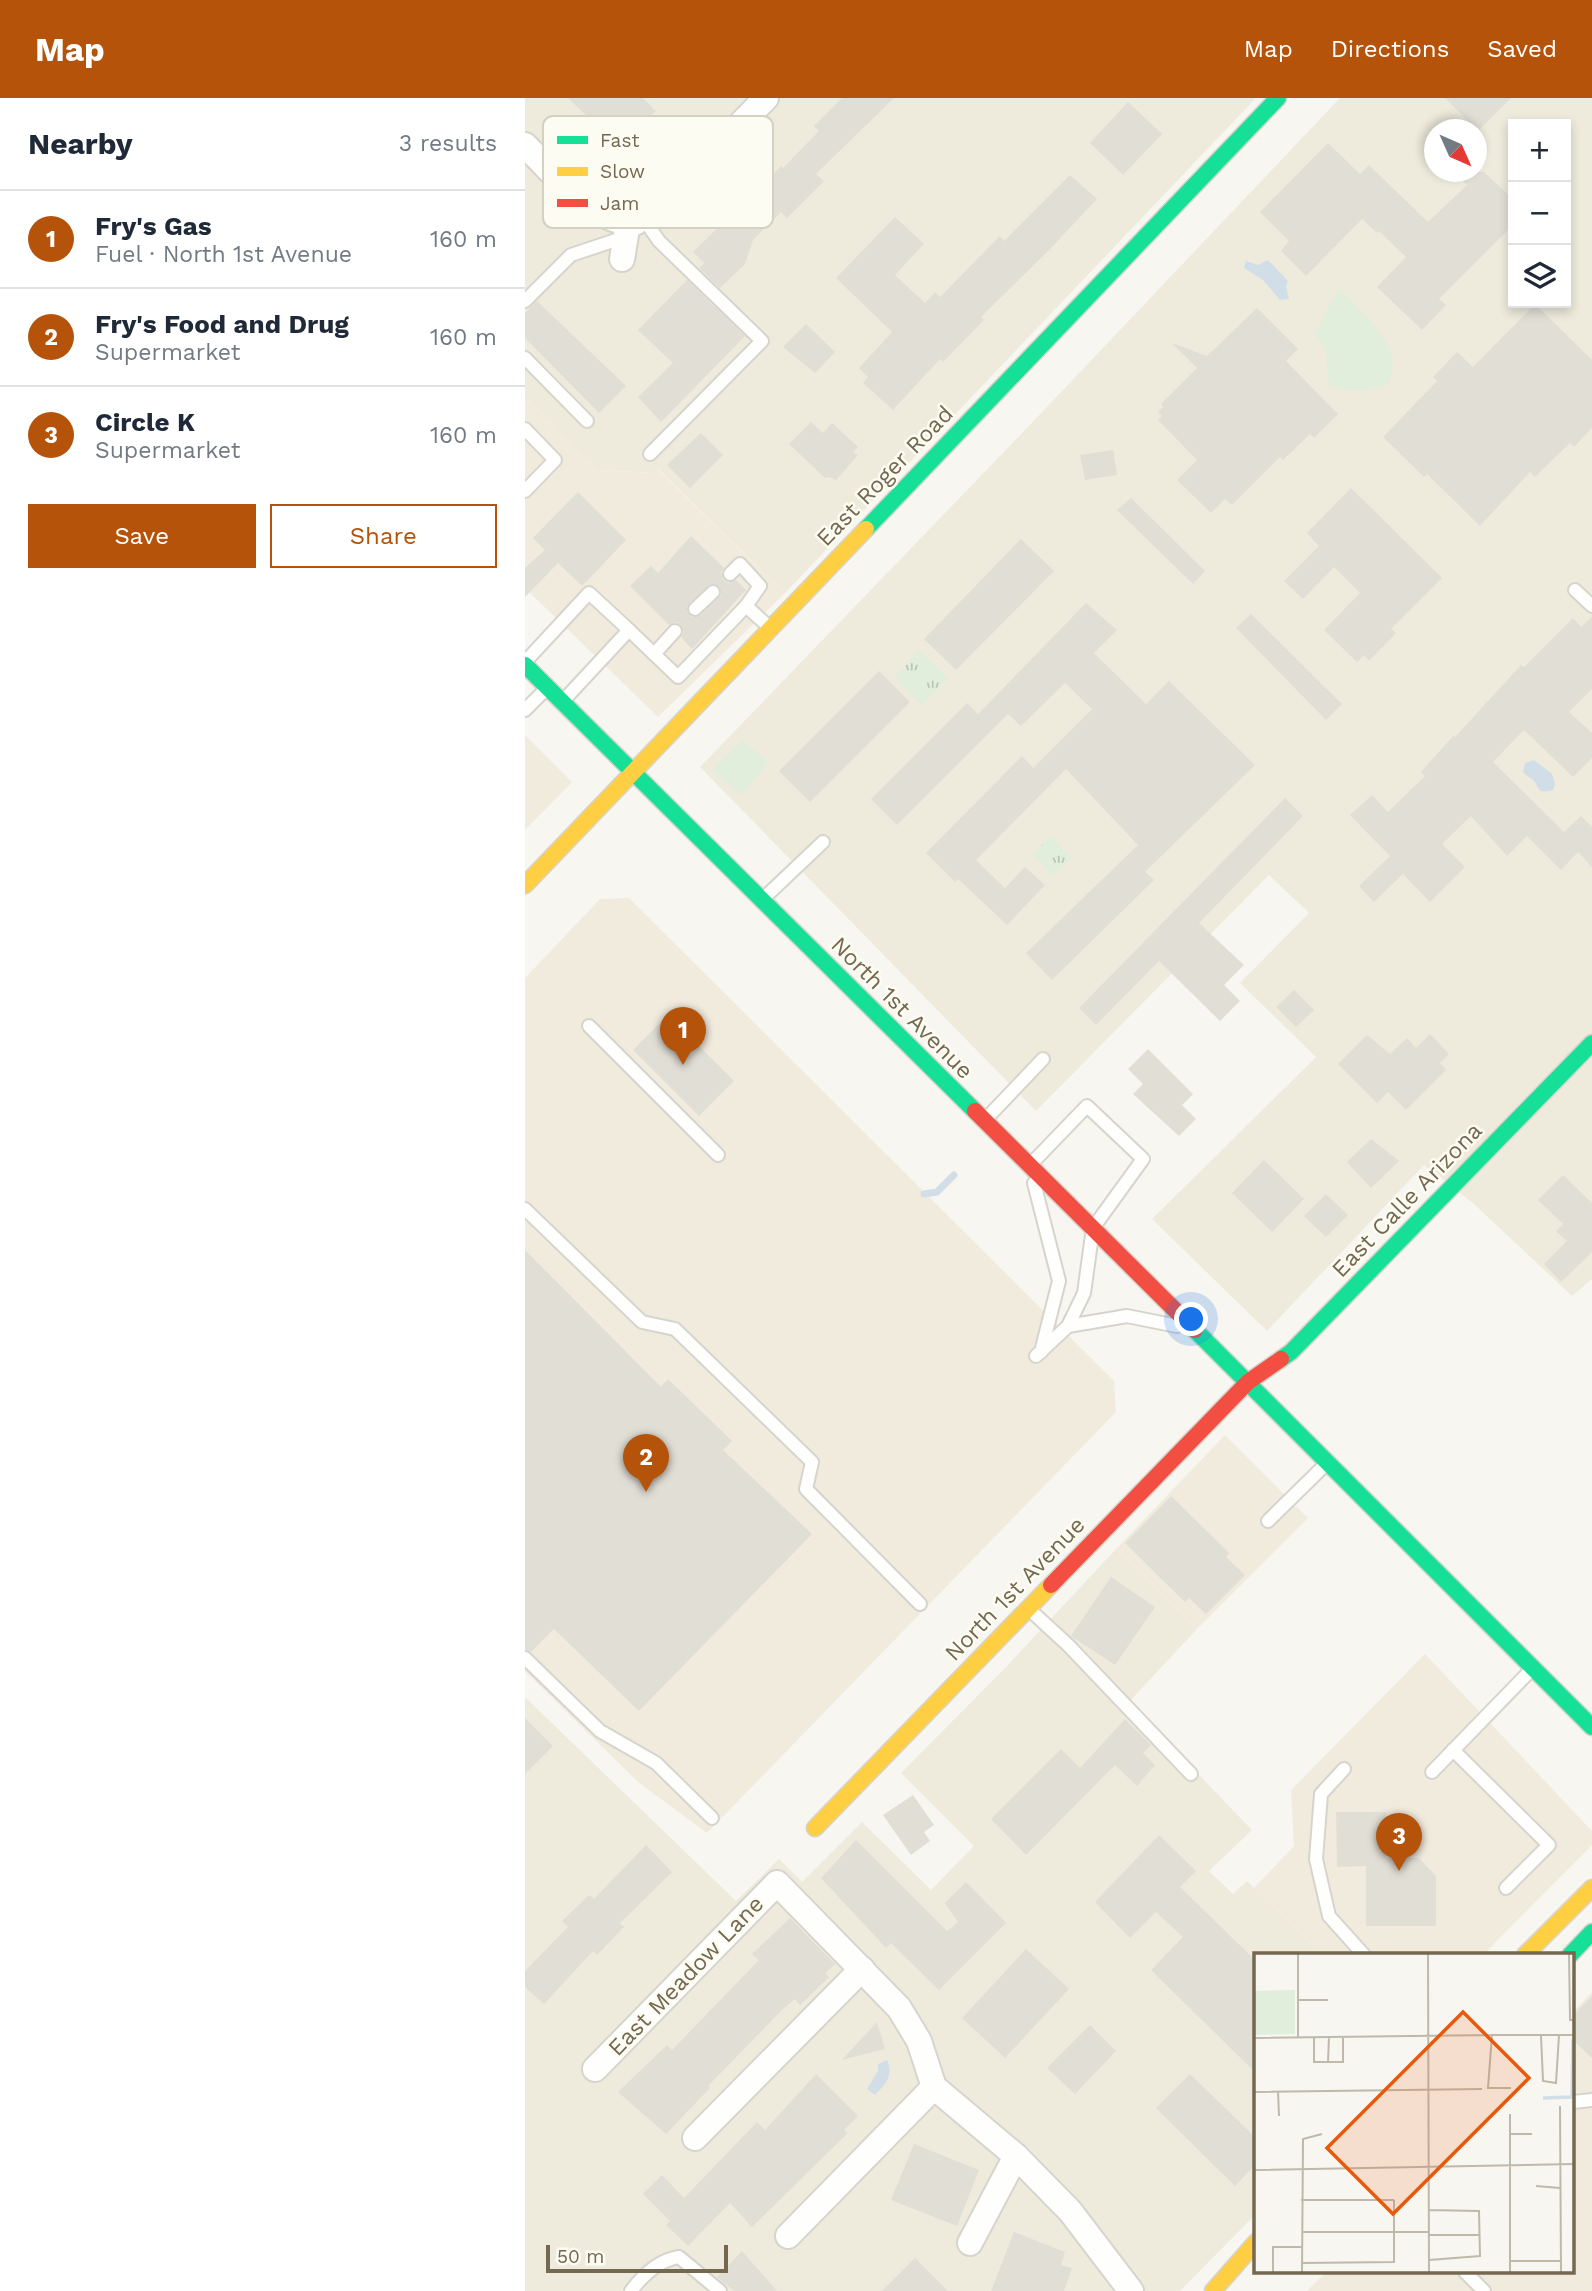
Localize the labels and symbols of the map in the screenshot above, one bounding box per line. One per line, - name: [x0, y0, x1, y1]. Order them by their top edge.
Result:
- legend: [543, 116, 773, 228]
- north arrow: [1424, 119, 1487, 182]
- text: Fast: [600, 129, 639, 152]
- text: Slow: [600, 160, 645, 183]
- text: Jam: [600, 192, 639, 215]
- street label: East Roger Road: [811, 400, 959, 552]
- street label: North 1st Avenue: [825, 931, 979, 1085]
- pin: 1: [660, 1007, 706, 1065]
- street label: East Calle Arizona: [1326, 1117, 1488, 1283]
- your location: [1174, 1302, 1208, 1336]
- pin: 2: [623, 1434, 669, 1492]
- street label: North 1st Avenue: [939, 1511, 1091, 1667]
- pin: 3: [1376, 1813, 1422, 1871]
- street label: East Meadow Lane: [603, 1890, 769, 2062]
- inset map: [1254, 1953, 1575, 2274]
- scale bar: [546, 2242, 728, 2274]

